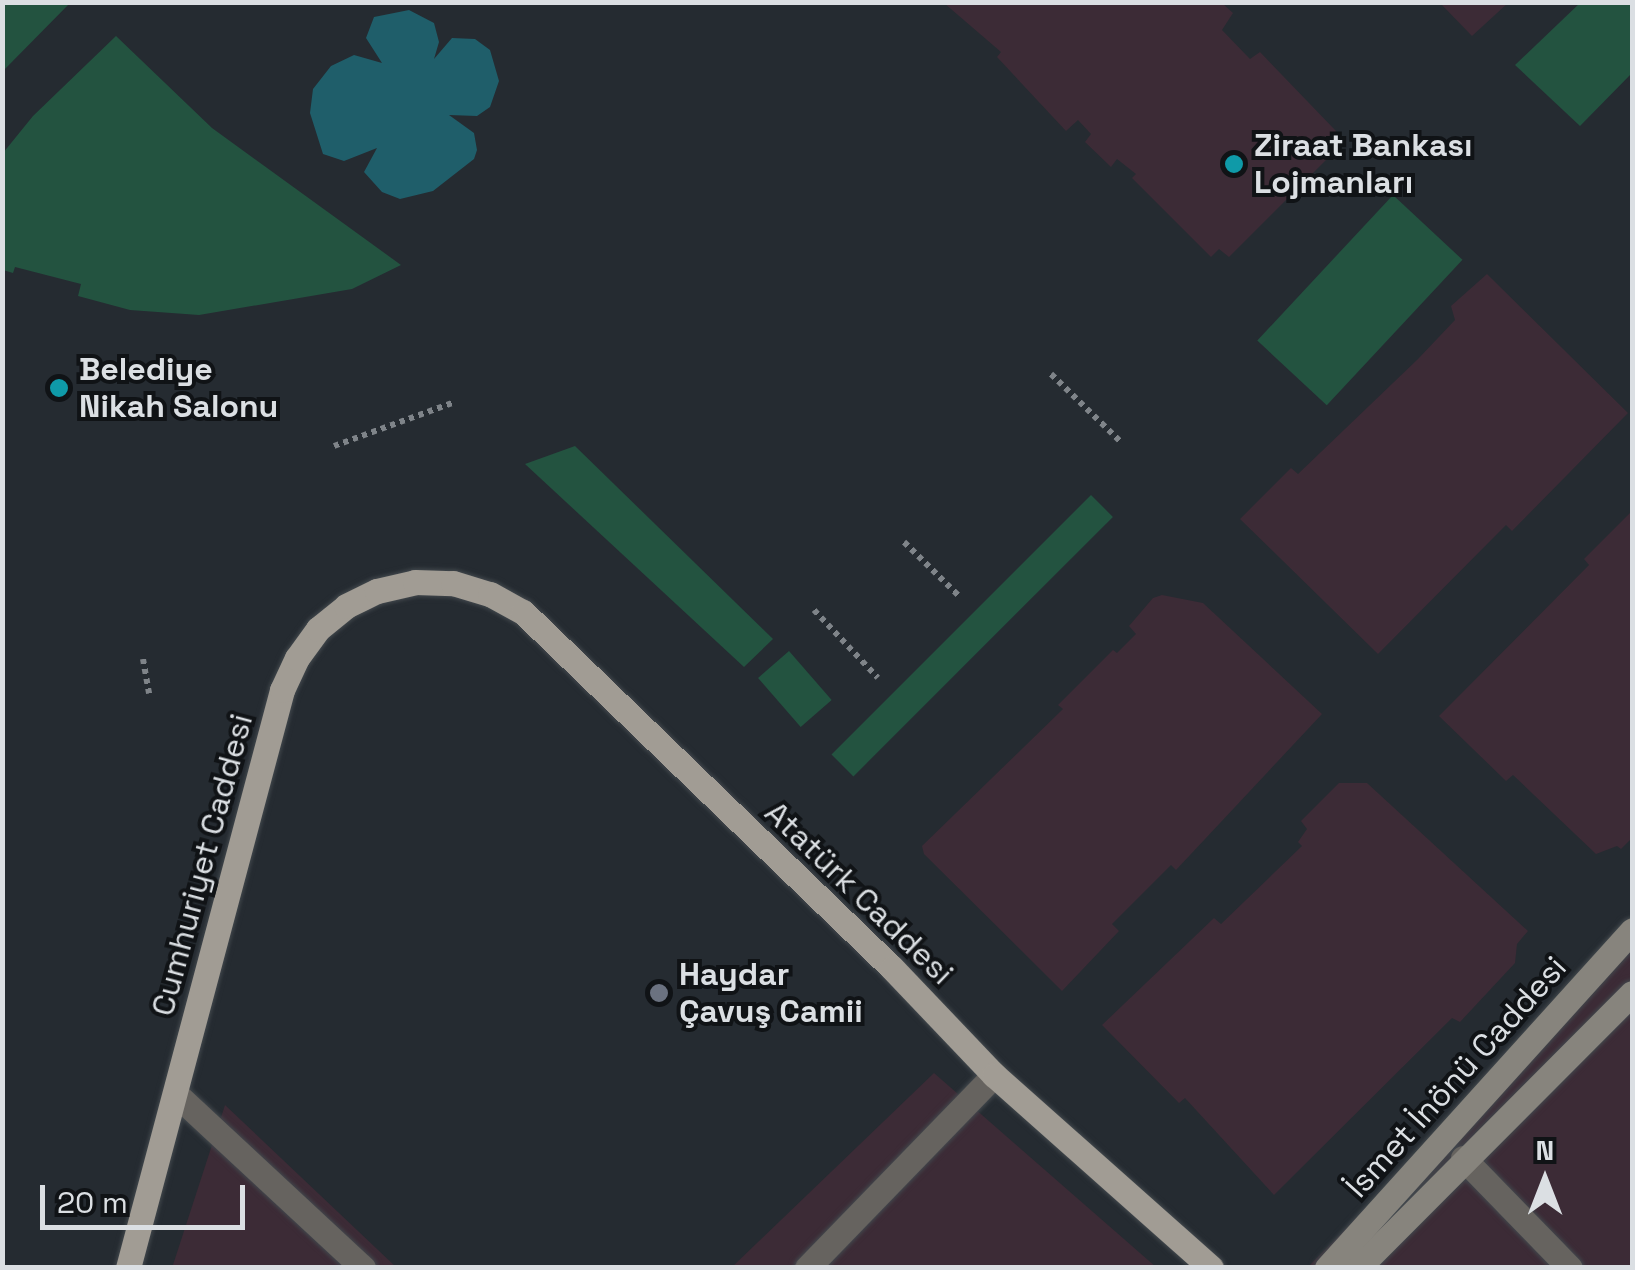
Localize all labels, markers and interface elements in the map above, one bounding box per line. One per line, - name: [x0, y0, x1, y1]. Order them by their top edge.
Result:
- place label: Ziraat Bankası Lojmanları: [1254, 127, 1473, 202]
- marker: Ziraat Bankası Lojmanları: [1223, 153, 1245, 175]
- place label: Belediye Nikah Salonu: [79, 351, 278, 426]
- marker: Belediye Nikah Salonu: [48, 377, 70, 399]
- street label: Cumhuriyet Caddesi: [143, 710, 261, 1020]
- street label: Atatürk Caddesi: [757, 793, 961, 993]
- street label: İsmet İnönü Caddesi: [1338, 949, 1574, 1205]
- place label: Haydar Çavuş Camii: [679, 956, 863, 1031]
- marker: Haydar Çavuş Camii: [648, 982, 670, 1004]
- north arrow: [1495, 1130, 1595, 1230]
- text: N: [1536, 1132, 1554, 1168]
- scale bar: [45, 1165, 250, 1227]
- text: 20 m: [57, 1183, 128, 1222]

